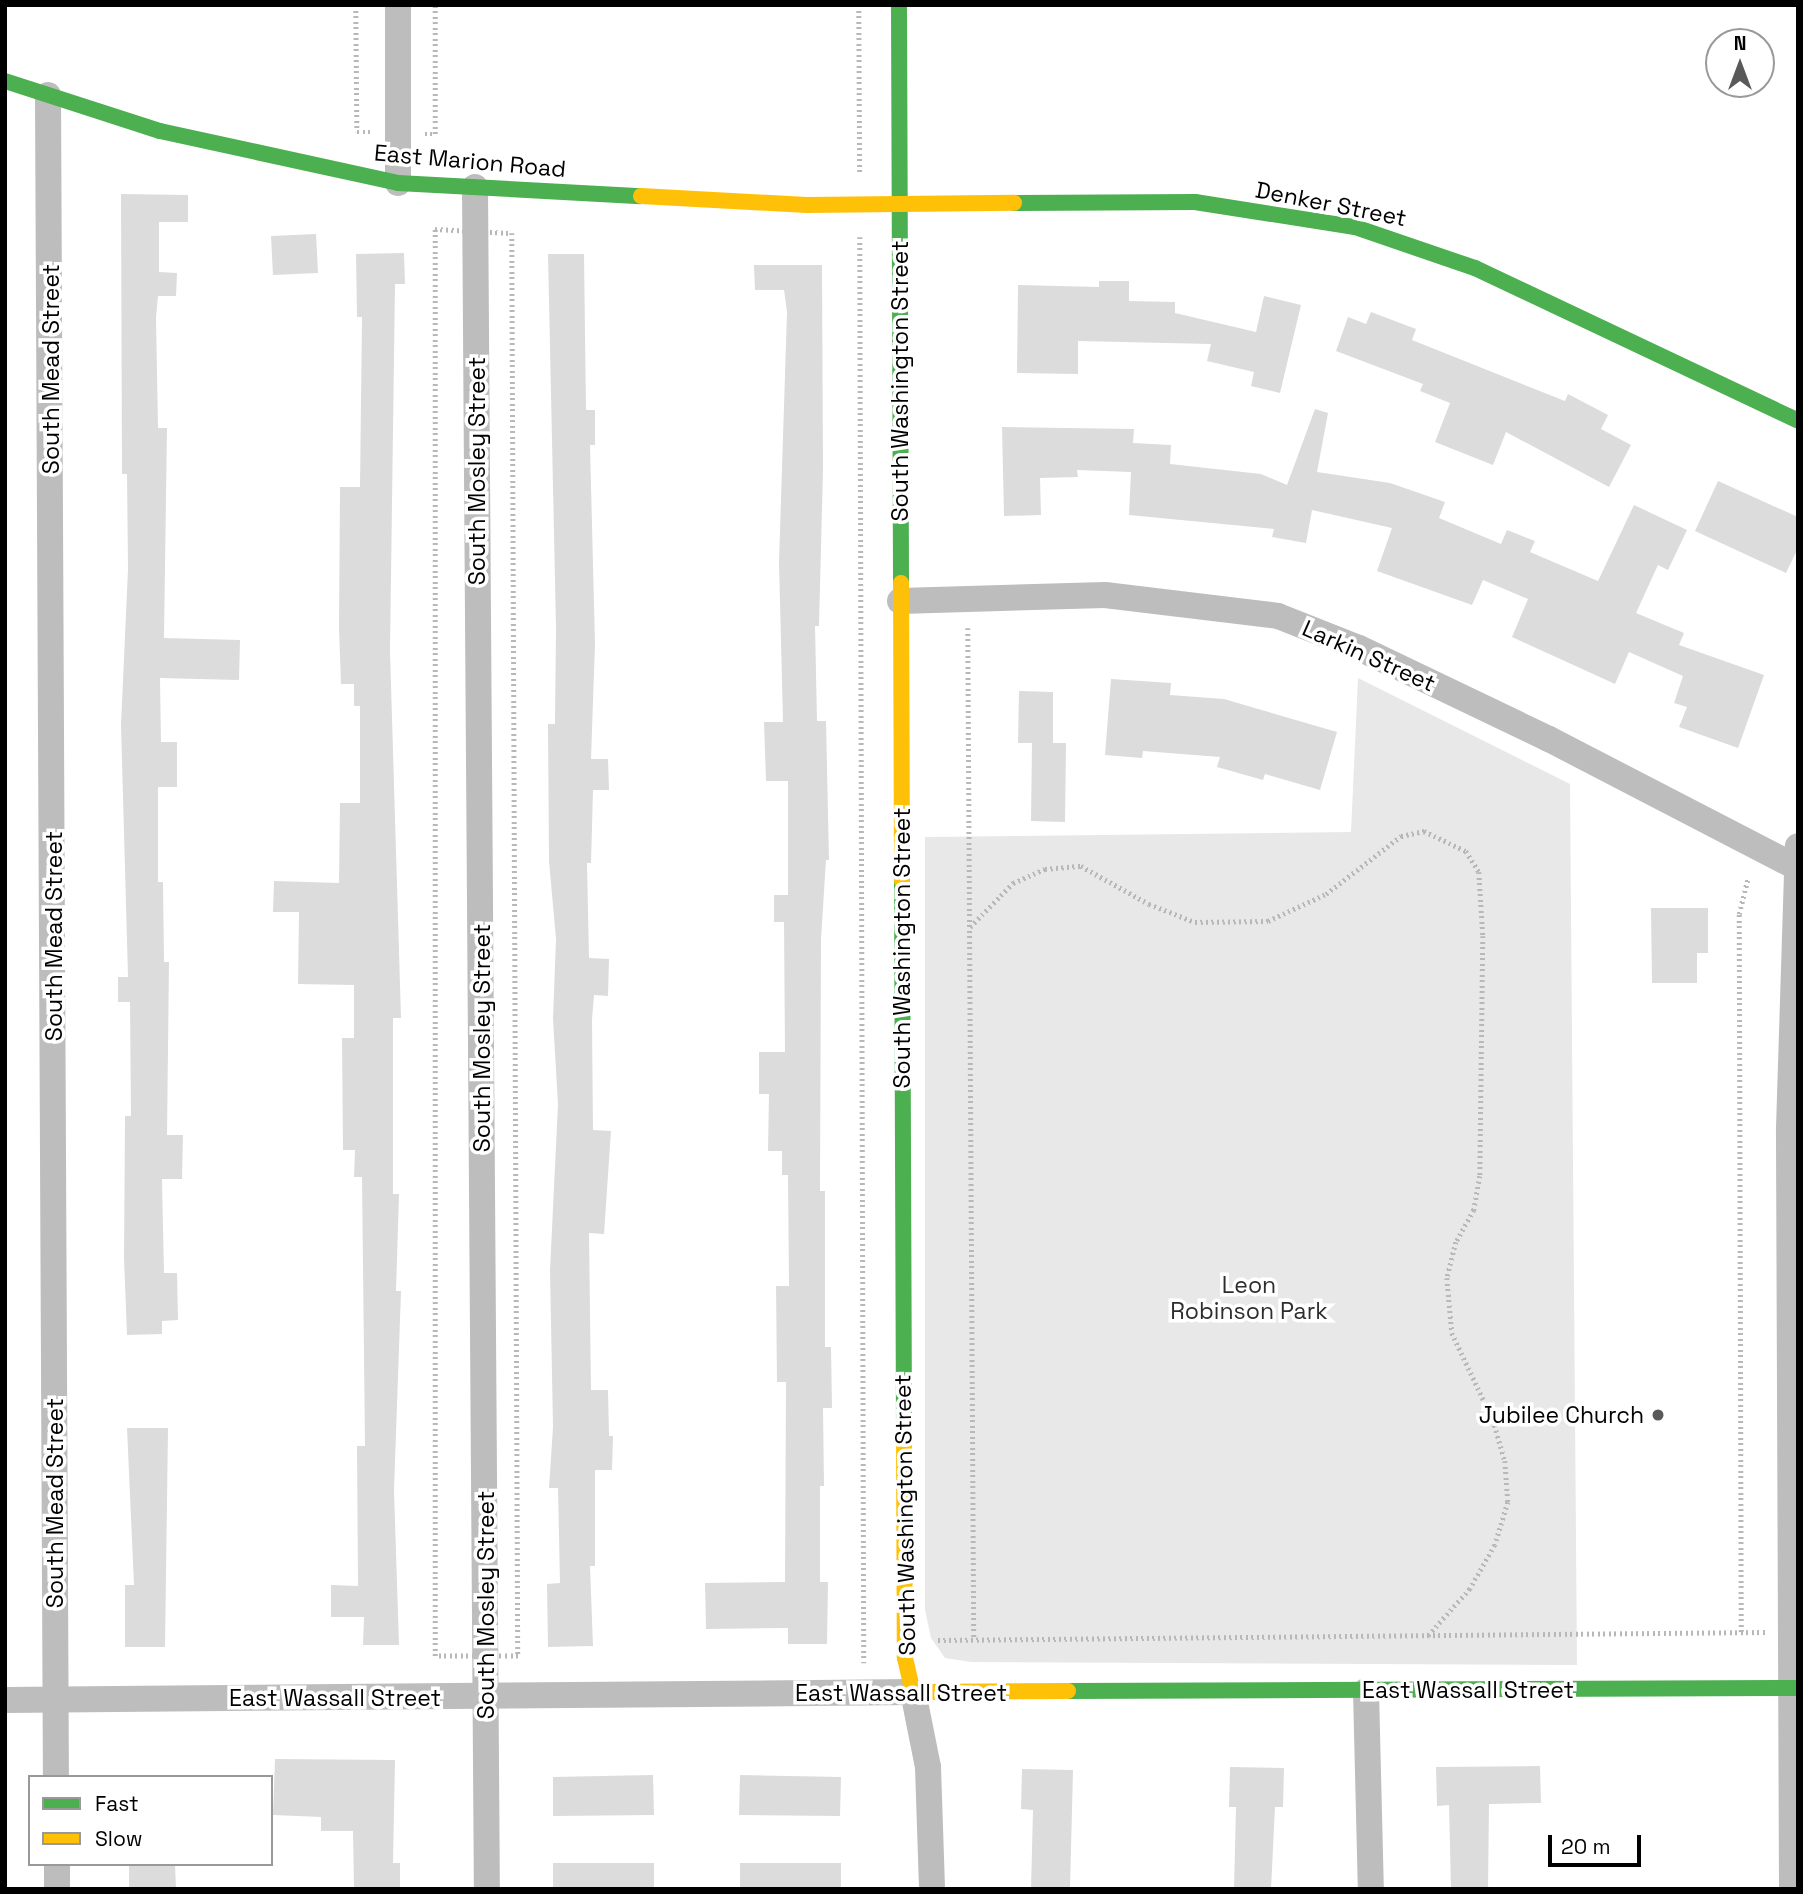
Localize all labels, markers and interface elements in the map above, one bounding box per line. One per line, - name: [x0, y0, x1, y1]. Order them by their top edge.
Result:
- north arrow: [1705, 28, 1775, 98]
- text: N: [1734, 31, 1746, 56]
- street label: East Marion Road: [373, 139, 567, 183]
- street label: Denker Street: [1253, 176, 1409, 232]
- street label: South Washington Street: [886, 240, 914, 522]
- street label: South Mead Street: [37, 264, 65, 474]
- street label: South Mosley Street: [463, 357, 491, 585]
- street label: Larkin Street: [1298, 614, 1440, 698]
- street label: South Washington Street: [888, 807, 916, 1089]
- street label: South Mead Street: [40, 831, 68, 1041]
- street label: South Mosley Street: [468, 924, 496, 1152]
- park label: Leon Robinson Park: [1170, 1271, 1328, 1325]
- street label: South Washington Street: [889, 1374, 921, 1656]
- street label: South Mead Street: [41, 1398, 69, 1608]
- place label: Jubilee Church: [1479, 1401, 1644, 1429]
- marker: Jubilee Church: [1650, 1407, 1666, 1423]
- street label: South Mosley Street: [472, 1491, 500, 1719]
- street label: East Wassall Street: [1362, 1676, 1574, 1704]
- street label: East Wassall Street: [795, 1679, 1007, 1707]
- street label: East Wassall Street: [229, 1684, 441, 1712]
- legend: [28, 1775, 273, 1866]
- text: Fast: [95, 1790, 139, 1817]
- scale bar: [1551, 1820, 1644, 1864]
- text: Slow: [95, 1825, 143, 1852]
- text: 20 m: [1561, 1833, 1611, 1860]

